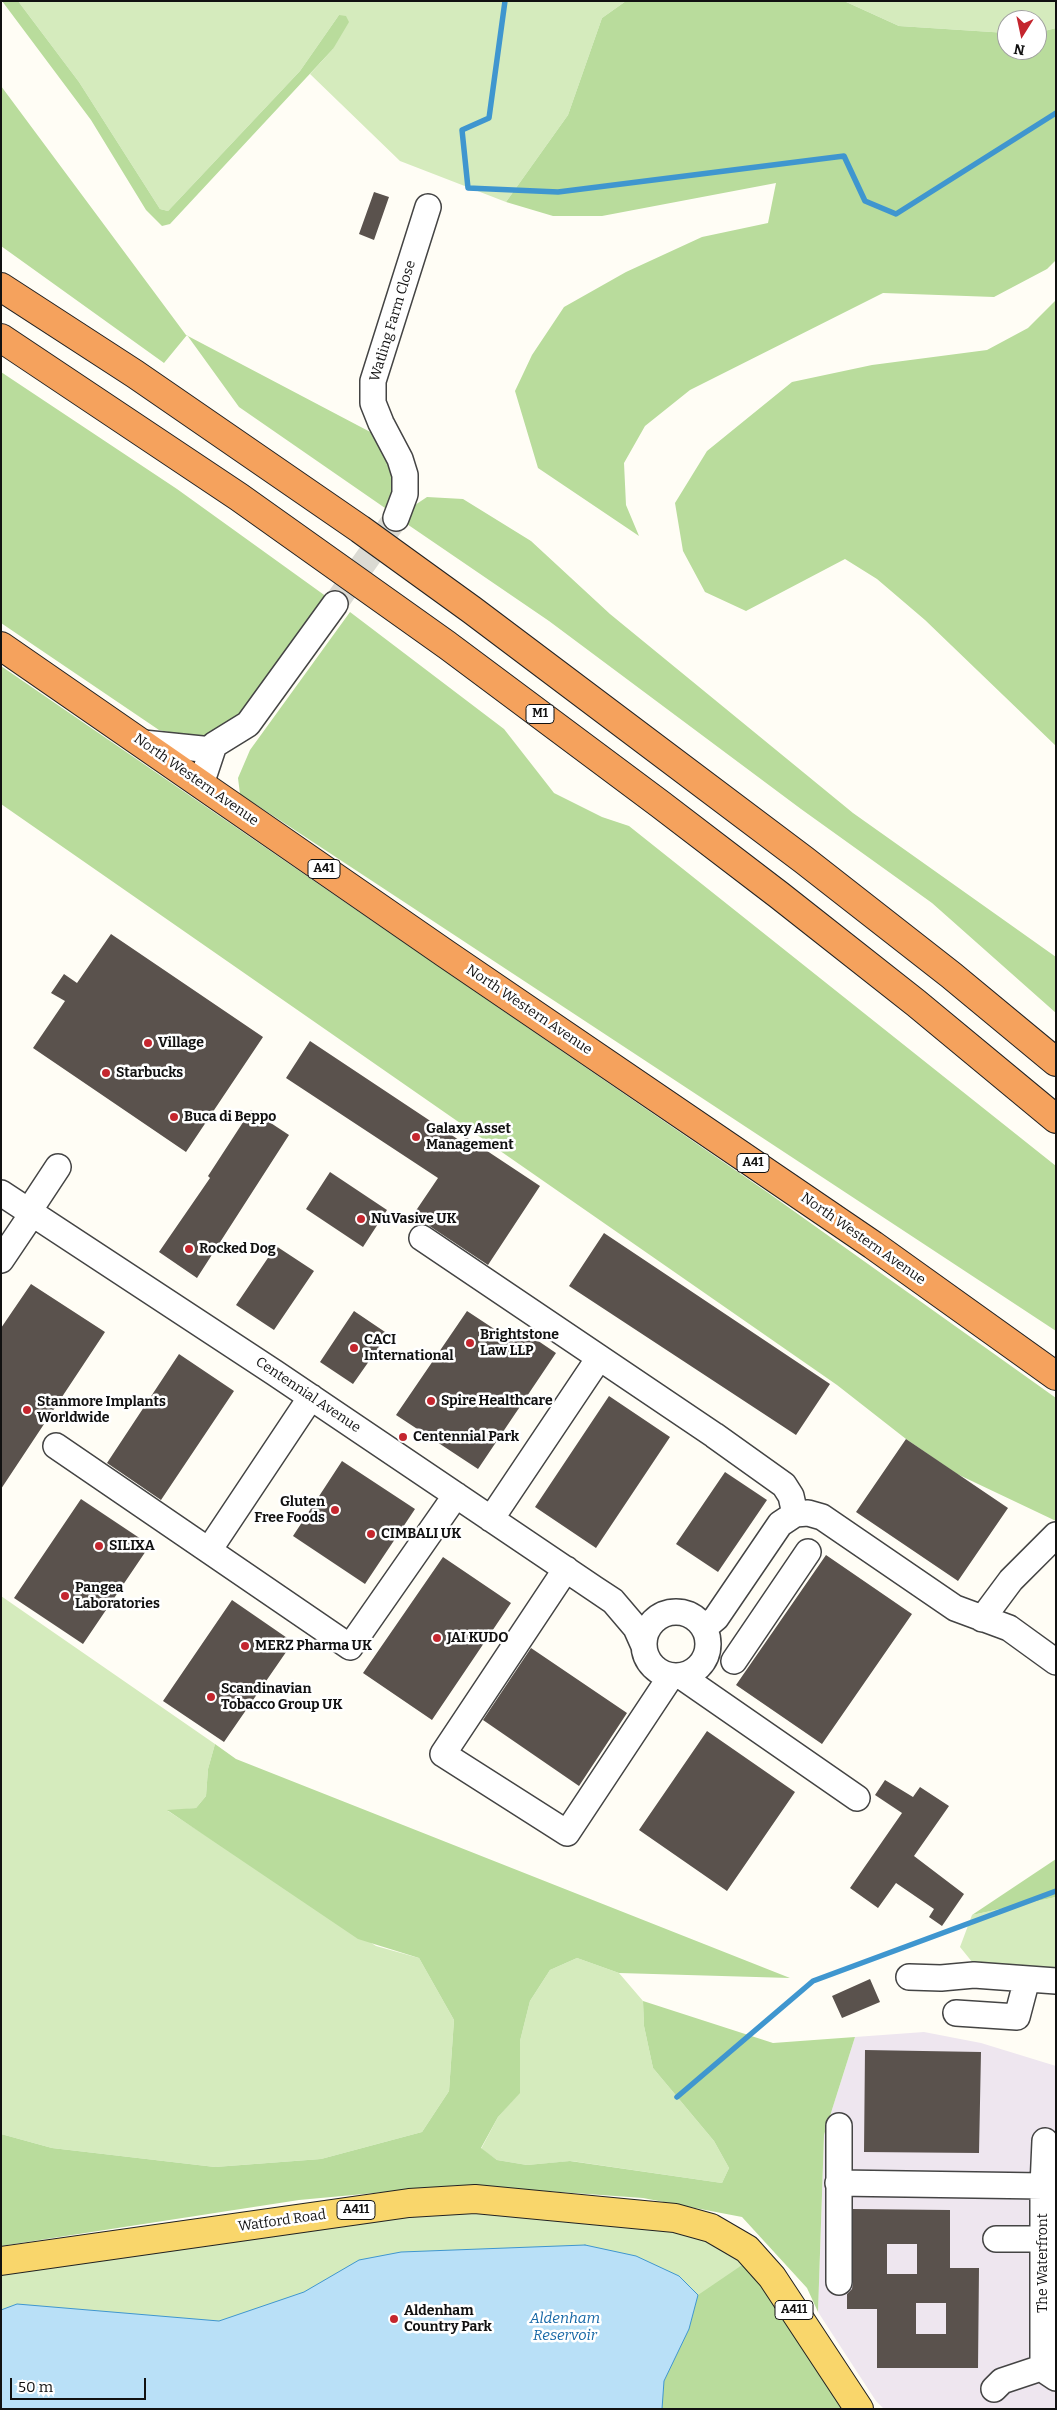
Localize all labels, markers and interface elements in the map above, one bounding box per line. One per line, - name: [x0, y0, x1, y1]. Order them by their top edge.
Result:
- north arrow: [997, 10, 1047, 60]
- text: N: [1013, 40, 1026, 59]
- street label: Watling Farm Close: [367, 258, 419, 384]
- road number: M1: [526, 704, 554, 724]
- street label: North Western Avenue: [130, 730, 262, 830]
- road number: A41: [308, 860, 340, 879]
- street label: North Western Avenue: [463, 961, 595, 1059]
- place label: Village: [158, 1035, 204, 1051]
- marker: Village: [142, 1037, 154, 1049]
- place label: Starbucks: [116, 1065, 183, 1081]
- marker: Starbucks: [100, 1067, 112, 1079]
- place label: Buca di Beppo: [184, 1109, 276, 1125]
- marker: Buca di Beppo: [168, 1111, 180, 1123]
- place label: Galaxy Asset Management: [426, 1121, 514, 1154]
- marker: Galaxy Asset Management: [410, 1131, 422, 1143]
- road number: A41: [737, 1154, 769, 1172]
- street label: North Western Avenue: [797, 1189, 929, 1289]
- place label: NuVasive UK: [371, 1211, 457, 1227]
- marker: NuVasive UK: [355, 1213, 367, 1225]
- place label: Rocked Dog: [199, 1241, 276, 1257]
- marker: Rocked Dog: [183, 1243, 195, 1255]
- place label: Brightstone Law LLP: [480, 1327, 559, 1360]
- place label: CACI International: [364, 1332, 454, 1364]
- marker: Brightstone Law LLP: [464, 1337, 476, 1349]
- marker: CACI International: [348, 1342, 360, 1354]
- street label: Centennial Avenue: [252, 1354, 364, 1436]
- place label: Spire Healthcare: [441, 1393, 553, 1409]
- place label: Stanmore Implants Worldwide: [37, 1394, 166, 1426]
- marker: Spire Healthcare: [425, 1395, 437, 1407]
- marker: Stanmore Implants Worldwide: [21, 1404, 33, 1416]
- place label: Centennial Park: [413, 1429, 519, 1445]
- marker: Centennial Park: [397, 1431, 409, 1443]
- place label: Gluten Free Foods: [254, 1494, 325, 1526]
- marker: Gluten Free Foods: [329, 1504, 341, 1516]
- place label: CIMBALI UK: [381, 1526, 461, 1542]
- marker: CIMBALI UK: [365, 1528, 377, 1540]
- place label: SILIXA: [109, 1538, 155, 1554]
- marker: SILIXA: [93, 1540, 105, 1552]
- place label: Pangea Laboratories: [75, 1580, 160, 1612]
- marker: Pangea Laboratories: [59, 1590, 71, 1602]
- place label: JAI KUDO: [447, 1630, 508, 1646]
- marker: JAI KUDO: [431, 1632, 443, 1644]
- place label: MERZ Pharma UK: [255, 1638, 372, 1654]
- marker: MERZ Pharma UK: [239, 1640, 251, 1652]
- place label: Scandinavian Tobacco Group UK: [221, 1681, 342, 1714]
- marker: Scandinavian Tobacco Group UK: [205, 1691, 217, 1703]
- road number: A411: [337, 2200, 375, 2220]
- street label: Watford Road: [237, 2207, 327, 2235]
- street label: The Waterfront: [1035, 2213, 1051, 2313]
- road number: A411: [775, 2300, 813, 2320]
- place label: Aldenham Country Park: [404, 2303, 492, 2336]
- water label: Aldenham Reservoir: [530, 2310, 600, 2345]
- marker: Aldenham Country Park: [388, 2313, 400, 2325]
- scale bar: [12, 2368, 149, 2400]
- text: 50 m: [18, 2378, 53, 2396]

